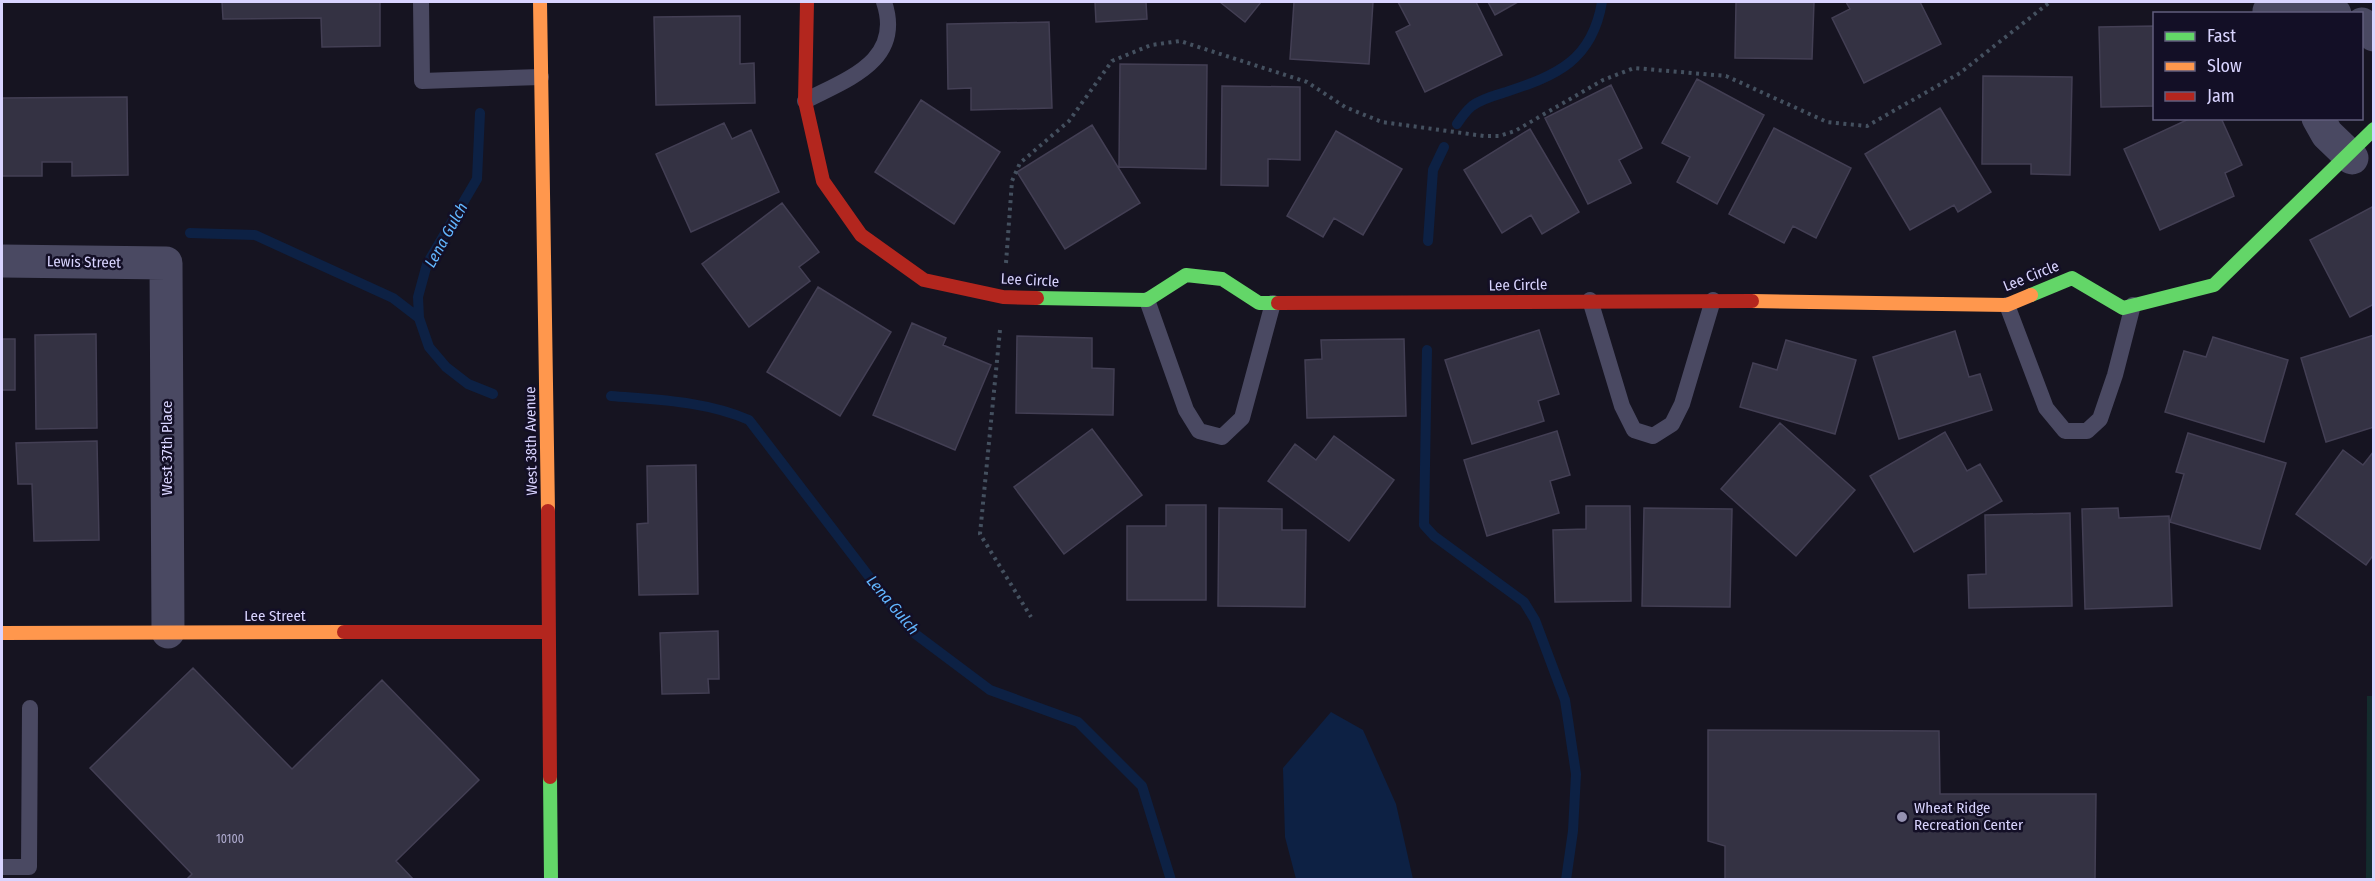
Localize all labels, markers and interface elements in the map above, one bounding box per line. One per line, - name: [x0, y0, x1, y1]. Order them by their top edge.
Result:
- legend: [2153, 12, 2363, 120]
- text: Fast: [2207, 25, 2236, 47]
- text: Slow: [2207, 55, 2242, 77]
- text: Jam: [2207, 85, 2235, 107]
- water label: Lena Gulch: [420, 199, 472, 271]
- street label: Lewis Street: [47, 252, 121, 272]
- street label: Lee Circle: [2000, 257, 2062, 295]
- street label: Lee Circle: [1000, 269, 1060, 291]
- street label: Lee Circle: [1489, 275, 1547, 295]
- street label: West 38th Avenue: [521, 386, 541, 496]
- street label: West 37th Place: [158, 401, 176, 495]
- water label: Lena Gulch: [863, 572, 923, 638]
- street label: Lee Street: [244, 607, 306, 625]
- place label: Wheat Ridge Recreation Center: [1914, 799, 2024, 834]
- marker: Wheat Ridge Recreation Center: [1895, 810, 1909, 824]
- house number: 10100: [216, 832, 244, 846]

